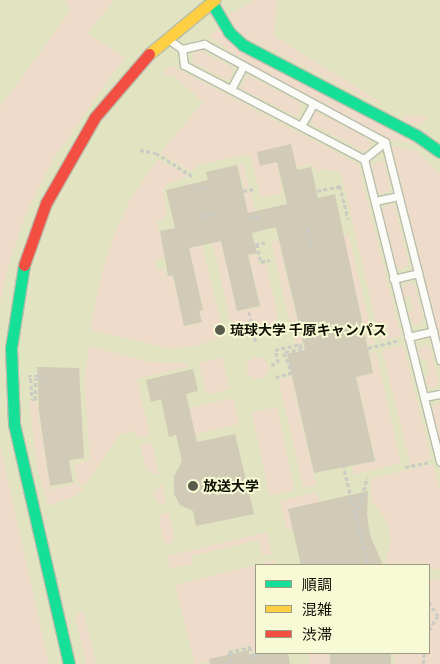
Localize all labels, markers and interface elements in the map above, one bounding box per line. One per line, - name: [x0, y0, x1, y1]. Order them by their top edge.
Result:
- place label: 琉球大学 千原キャンパス: [230, 322, 387, 338]
- marker: 琉球大学 千原キャンパス: [214, 324, 226, 336]
- place label: 放送大学: [203, 478, 259, 494]
- marker: 放送大学: [187, 480, 199, 492]
- legend: [255, 564, 430, 654]
- text: 順調: [302, 575, 332, 593]
- text: 混雑: [302, 600, 332, 618]
- text: 渋滞: [302, 625, 332, 643]

